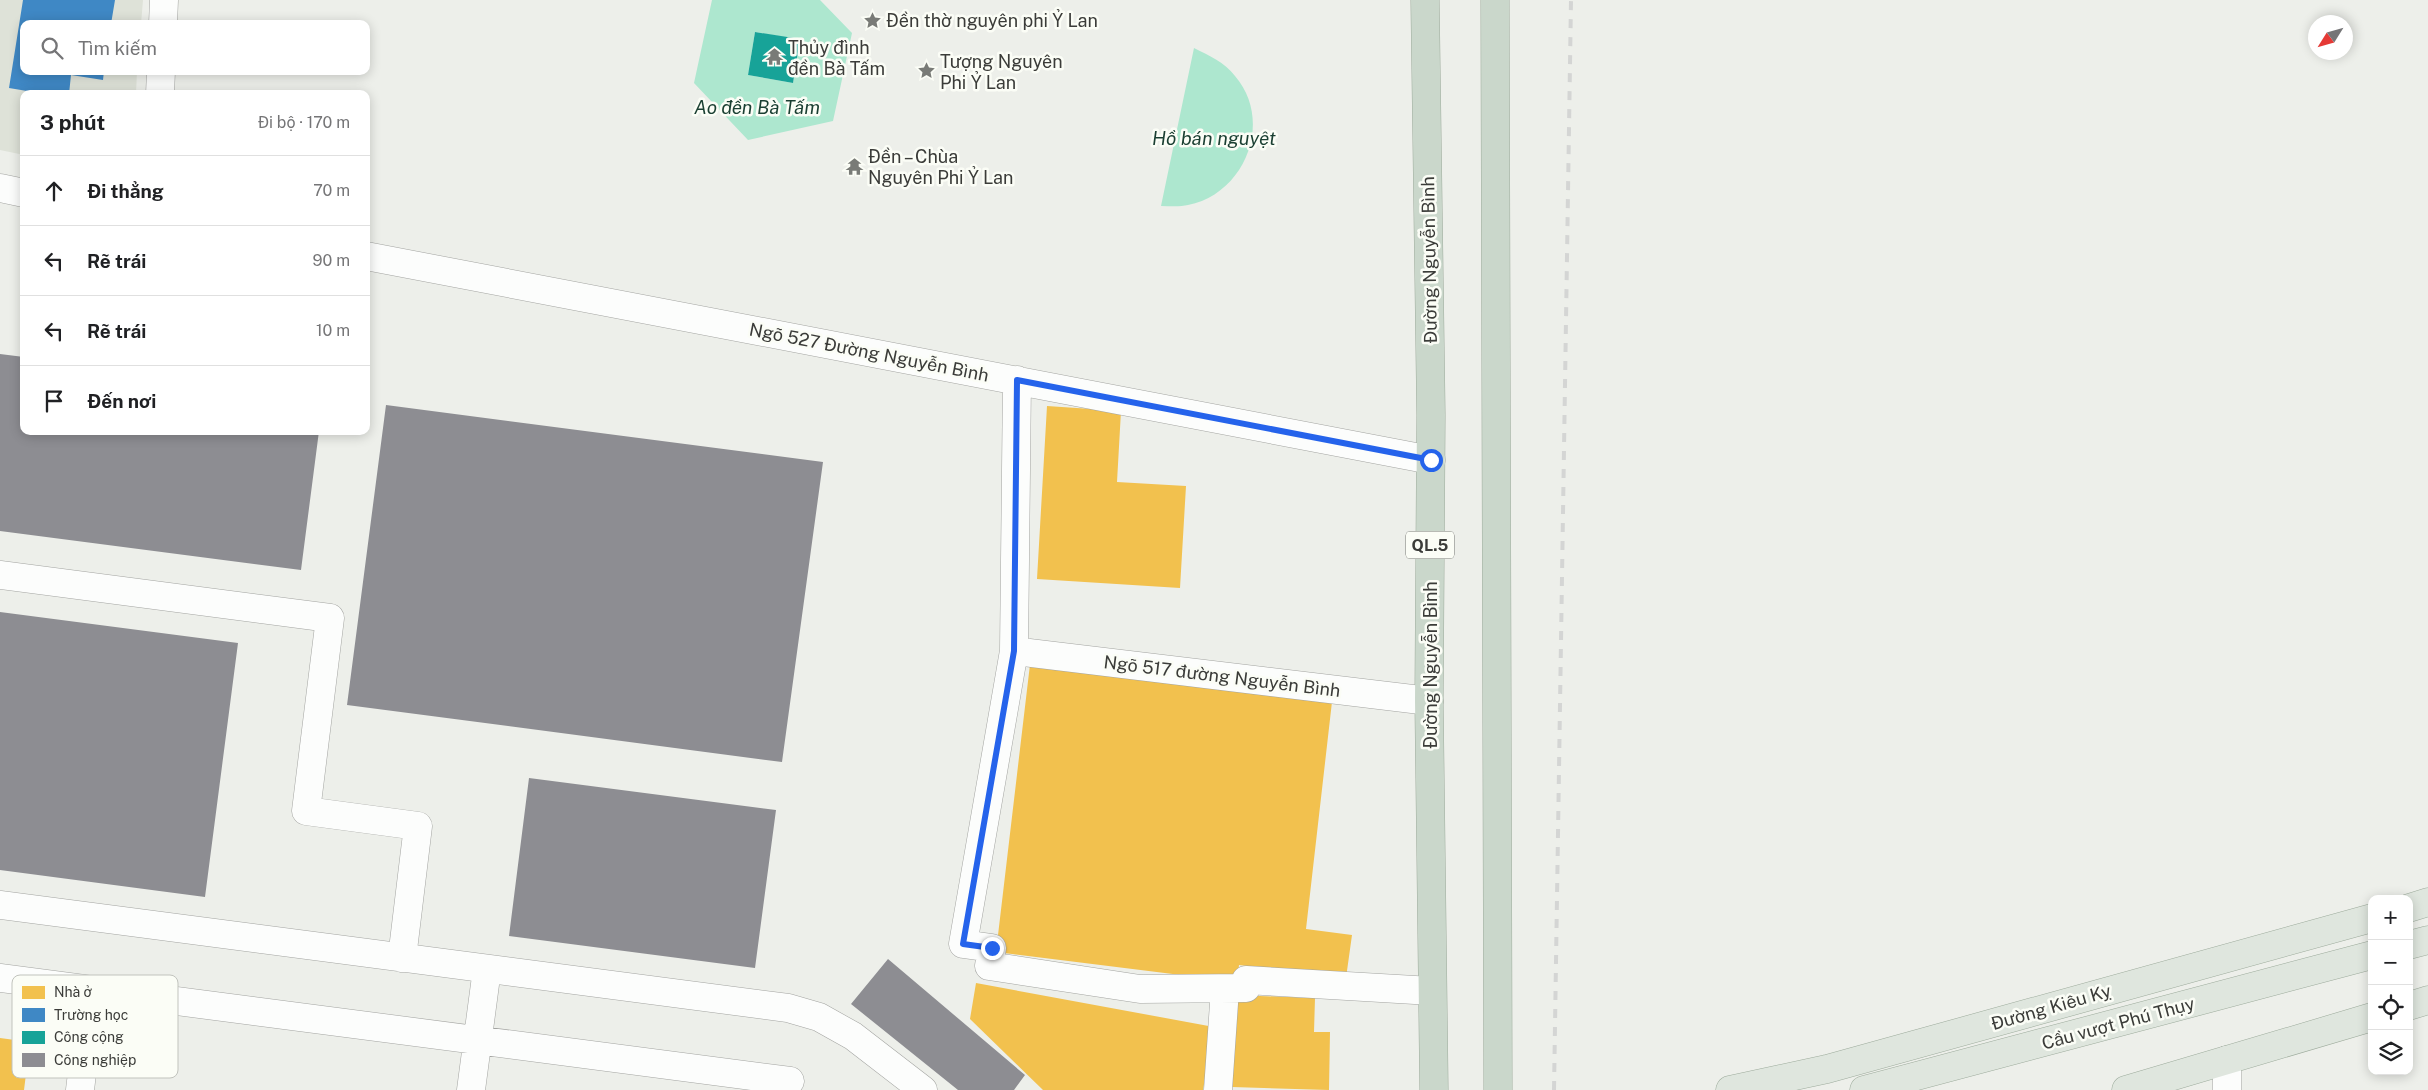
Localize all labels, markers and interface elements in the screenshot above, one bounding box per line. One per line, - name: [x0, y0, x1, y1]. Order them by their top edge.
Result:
- place label: Đền thờ nguyên phi Ỷ Lan: [886, 8, 1098, 31]
- place icon: Đền thờ nguyên phi Ỷ Lan: [862, 10, 882, 30]
- north arrow: [2308, 15, 2353, 60]
- search box: [20, 20, 370, 75]
- icon: search: [38, 34, 66, 62]
- text: Tìm kiếm: [78, 37, 157, 59]
- place label: Thủy đình đền Bà Tấm: [788, 37, 885, 79]
- temple icon: Thủy đình đền Bà Tấm: [764, 47, 784, 67]
- place label: Tượng Nguyên Phi Ỷ Lan: [940, 51, 1063, 93]
- place icon: Tượng Nguyên Phi Ỷ Lan: [916, 61, 936, 81]
- water label: Ao đền Bà Tấm: [694, 96, 820, 118]
- text: 3 phút: [40, 110, 105, 135]
- text: Đi bộ · 170 m: [258, 113, 350, 132]
- water label: Hồ bán nguyệt: [1152, 127, 1276, 149]
- place label: Đền – Chùa Nguyên Phi Ỷ Lan: [868, 146, 1013, 188]
- temple icon: Đền – Chùa Nguyên Phi Ỷ Lan: [844, 156, 864, 176]
- street label: Đường Nguyễn Bình: [1417, 176, 1441, 344]
- icon: ahead: [40, 177, 68, 205]
- text: Đi thẳng: [87, 180, 164, 202]
- text: 70 m: [313, 181, 350, 200]
- icon: left: [40, 247, 68, 275]
- text: Rẽ trái: [87, 250, 146, 272]
- text: 90 m: [313, 251, 350, 270]
- icon: left: [40, 317, 68, 345]
- street label: Ngõ 527 Đường Nguyễn Bình: [747, 318, 991, 386]
- text: Rẽ trái: [87, 320, 146, 342]
- text: 10 m: [316, 321, 350, 340]
- icon: arrive: [40, 387, 68, 415]
- text: Đến nơi: [87, 390, 156, 412]
- route start: [1420, 449, 1443, 472]
- road number: QL.5: [1406, 532, 1454, 558]
- street label: Đường Nguyễn Bình: [1420, 581, 1441, 749]
- street label: Ngõ 517 đường Nguyễn Bình: [1102, 651, 1342, 701]
- map controls: [2368, 895, 2413, 1075]
- button: +: [2368, 895, 2413, 940]
- route end: [981, 937, 1004, 960]
- button: −: [2368, 940, 2413, 985]
- legend: [12, 975, 178, 1078]
- street label: Đường Kiêu Kỵ: [1989, 980, 2114, 1034]
- text: Nhà ở: [54, 984, 93, 1000]
- button: locate: [2368, 985, 2413, 1030]
- street label: Cầu vượt Phú Thụy: [2039, 992, 2197, 1054]
- text: Trường học: [54, 1007, 128, 1023]
- text: Công cộng: [54, 1029, 124, 1045]
- button: layers: [2368, 1030, 2413, 1075]
- text: Công nghiệp: [54, 1052, 136, 1068]

